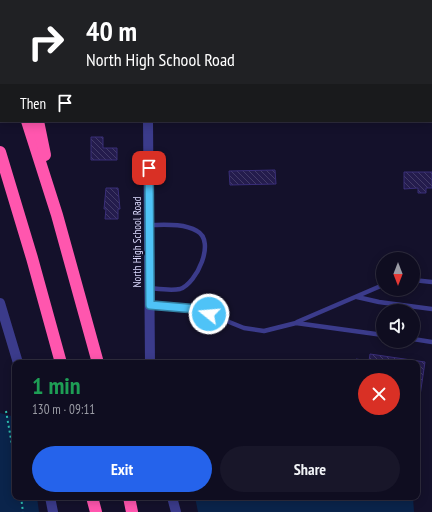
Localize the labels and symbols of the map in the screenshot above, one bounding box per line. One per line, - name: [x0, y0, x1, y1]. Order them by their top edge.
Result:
- pin: [132, 151, 166, 185]
- street label: North High School Road: [130, 196, 144, 287]
- north arrow: [376, 252, 420, 296]
- position arrow: [188, 293, 230, 335]

